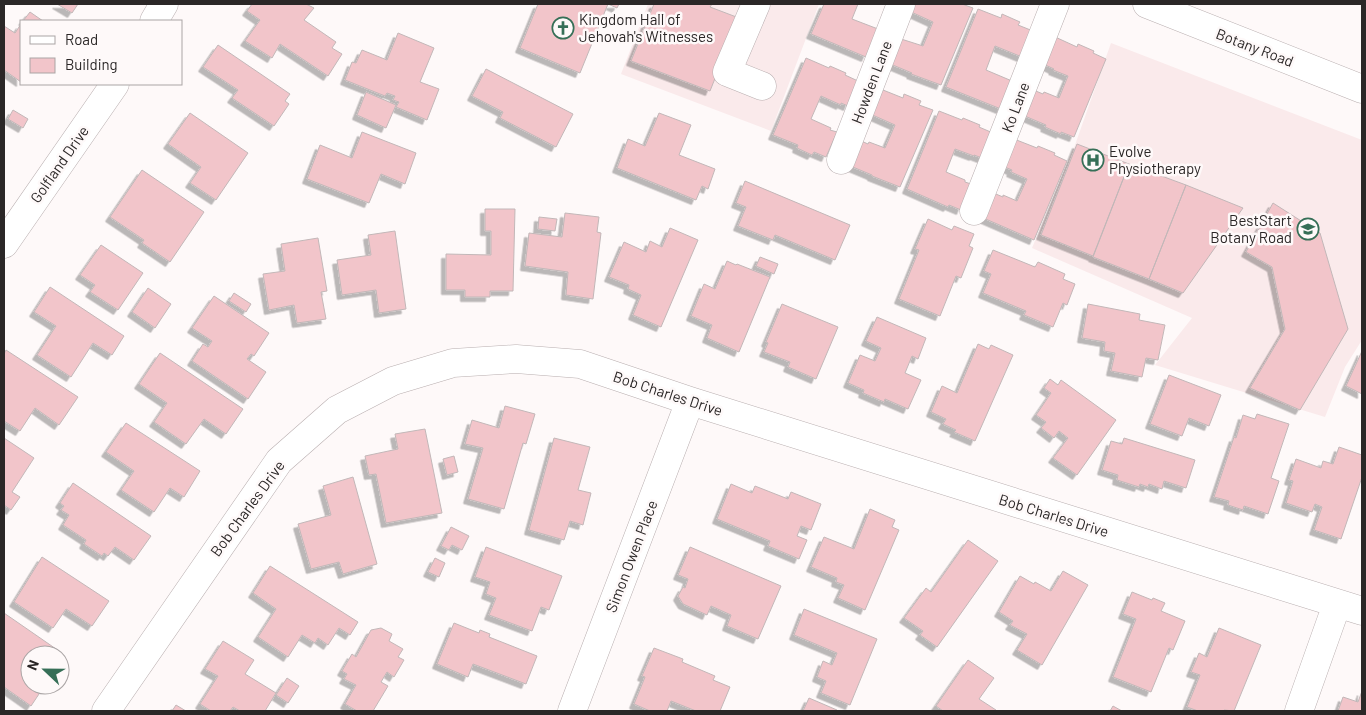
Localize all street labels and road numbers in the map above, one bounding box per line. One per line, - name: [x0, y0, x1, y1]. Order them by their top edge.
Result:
- street label: Botany Road: [1214, 24, 1296, 70]
- street label: Howden Lane: [847, 38, 895, 126]
- street label: Ko Lane: [997, 79, 1033, 135]
- street label: Golfland Drive: [26, 122, 92, 206]
- street label: Bob Charles Drive: [611, 367, 725, 419]
- street label: Bob Charles Drive: [206, 457, 288, 559]
- street label: Bob Charles Drive: [997, 490, 1111, 540]
- street label: Simon Owen Place: [601, 497, 661, 615]

